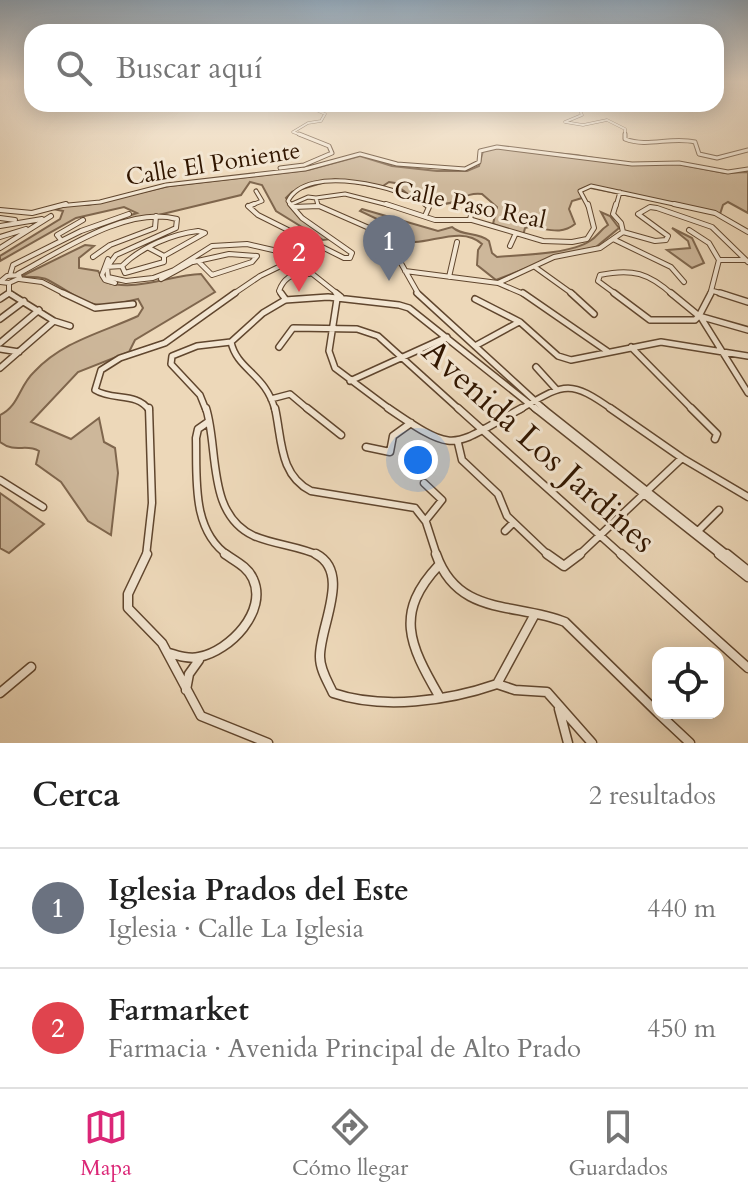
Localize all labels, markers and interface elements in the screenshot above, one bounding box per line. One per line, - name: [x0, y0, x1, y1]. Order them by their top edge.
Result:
- search box: [24, 24, 724, 112]
- icon: search: [52, 46, 96, 90]
- text: Buscar aquí: [116, 48, 262, 89]
- street label: Calle El Poniente: [123, 134, 303, 194]
- street label: Calle Paso Real: [391, 173, 549, 237]
- pin: 1: [363, 215, 415, 281]
- pin: 2: [273, 226, 325, 292]
- street label: Avenida Los Jardines: [412, 329, 666, 563]
- your location: [398, 440, 438, 480]
- map controls: [652, 647, 724, 719]
- button: locate: [652, 647, 724, 719]
- text: Cerca: [32, 772, 120, 818]
- text: 2 resultados: [589, 778, 716, 813]
- text: Iglesia Prados del Este: [108, 870, 409, 911]
- text: 1: [51, 891, 65, 926]
- text: 440 m: [647, 891, 716, 926]
- text: Iglesia · Calle La Iglesia: [108, 911, 364, 946]
- text: Farmarket: [108, 990, 249, 1031]
- text: 2: [51, 1011, 65, 1046]
- text: 450 m: [647, 1011, 716, 1046]
- text: Farmacia · Avenida Principal de Alto Prado: [108, 1031, 581, 1066]
- tab: Mapa: [80, 1105, 132, 1183]
- tab: Cómo llegar: [292, 1105, 408, 1183]
- tab: Guardados: [569, 1105, 668, 1183]

